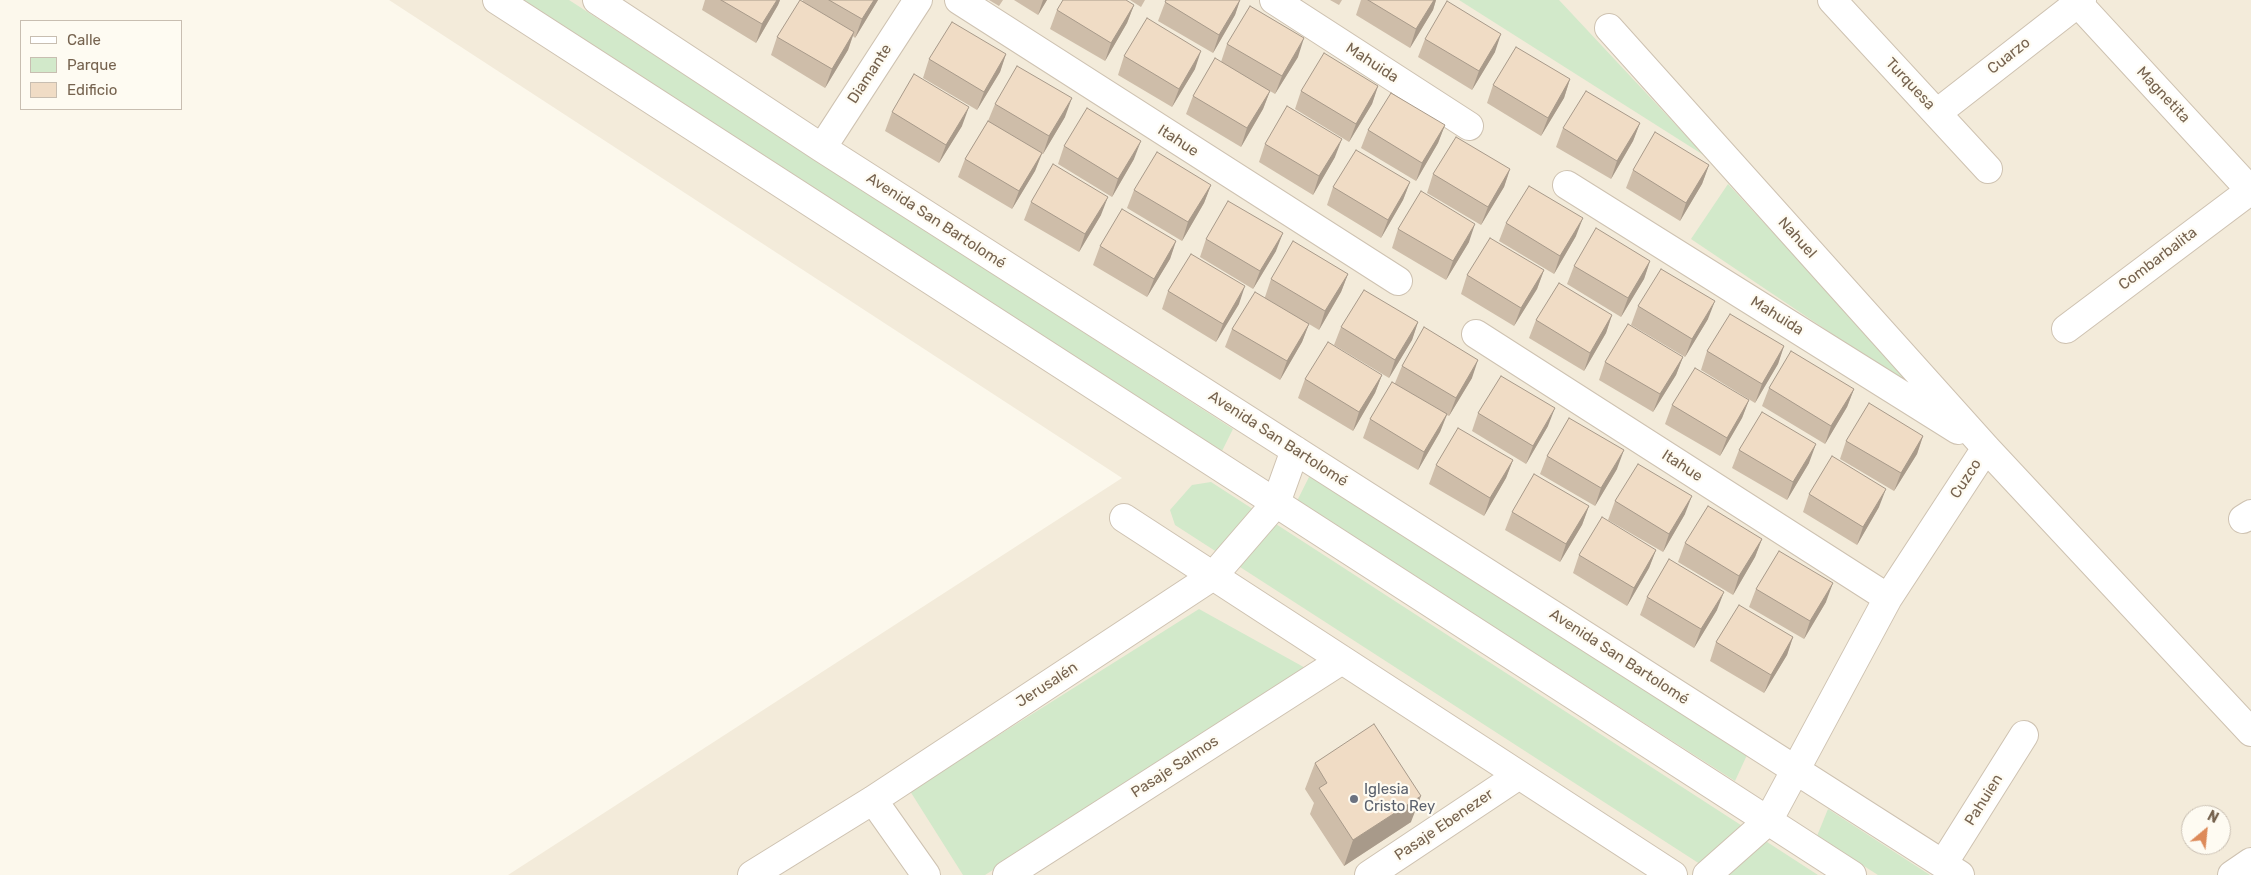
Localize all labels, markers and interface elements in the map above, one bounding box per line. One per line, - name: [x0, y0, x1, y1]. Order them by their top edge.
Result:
- legend: [20, 20, 182, 110]
- text: Calle: [67, 31, 101, 49]
- street label: Cuarzo: [1984, 34, 2034, 78]
- street label: Mahuida: [1342, 39, 1402, 87]
- street label: Diamante: [844, 41, 896, 107]
- street label: Turquesa: [1881, 54, 1939, 114]
- text: Parque: [67, 56, 117, 74]
- street label: Magnetita: [2132, 63, 2194, 127]
- text: Edificio: [67, 81, 117, 99]
- street label: Itahue: [1154, 121, 1202, 161]
- street label: Avenida San Bartolomé: [863, 169, 1009, 273]
- street label: Nahuel: [1774, 214, 1820, 262]
- street label: Combarbalita: [2115, 224, 2201, 294]
- street label: Mahuida: [1747, 293, 1807, 339]
- street label: Avenida San Bartolomé: [1205, 387, 1351, 491]
- street label: Itahue: [1658, 446, 1706, 486]
- street label: Cuzco: [1947, 456, 1985, 502]
- street label: Avenida San Bartolomé: [1546, 605, 1692, 709]
- street label: Jerusalén: [1013, 658, 1081, 712]
- street label: Pasaje Salmos: [1128, 732, 1222, 802]
- street label: Pahuien: [1961, 771, 2007, 829]
- place label: Iglesia Cristo Rey: [1364, 781, 1435, 816]
- street label: Pasaje Ebenezer: [1391, 785, 1497, 865]
- marker: Iglesia Cristo Rey: [1348, 793, 1360, 805]
- north arrow: [2181, 805, 2231, 855]
- text: N: [2204, 807, 2221, 827]

